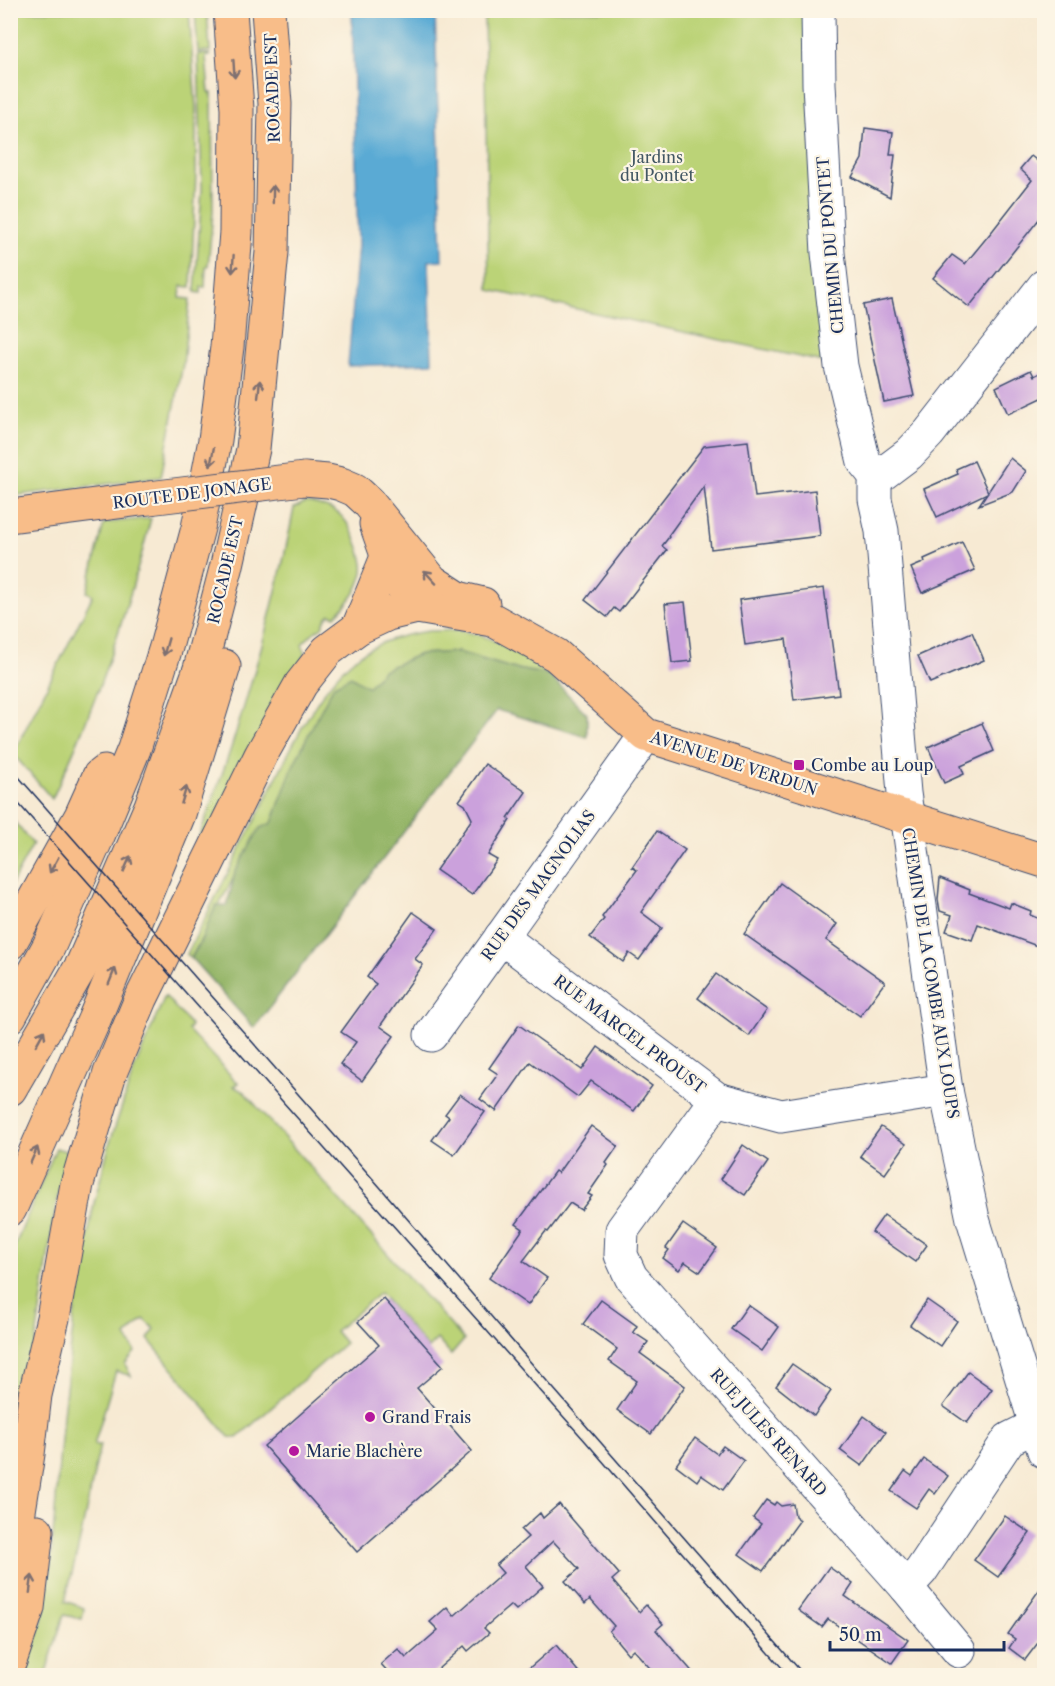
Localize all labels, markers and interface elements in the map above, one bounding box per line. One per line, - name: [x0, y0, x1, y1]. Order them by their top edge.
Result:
- street label: ROCADE EST: [260, 33, 284, 143]
- one-way arrow: [229, 58, 240, 78]
- park label: Jardins du Pontet: [620, 147, 694, 185]
- street label: CHEMIN DU PONTET: [812, 155, 848, 335]
- one-way arrow: [268, 185, 279, 205]
- one-way arrow: [228, 253, 239, 273]
- one-way arrow: [254, 379, 265, 399]
- one-way arrow: [206, 447, 217, 467]
- street label: ROUTE DE JONAGE: [112, 473, 272, 513]
- street label: ROCADE EST: [203, 514, 247, 626]
- one-way arrow: [422, 569, 437, 584]
- one-way arrow: [160, 637, 171, 656]
- street label: AVENUE DE VERDUN: [647, 726, 820, 799]
- place label: Combe au Loup: [811, 755, 934, 775]
- marker: Combe au Loup: [792, 758, 806, 772]
- one-way arrow: [180, 786, 191, 805]
- street label: RUE DES MAGNOLIAS: [477, 806, 599, 964]
- street label: CHEMIN DE LA COMBE AUX LOUPS: [898, 826, 964, 1120]
- one-way arrow: [122, 855, 133, 874]
- one-way arrow: [48, 856, 59, 874]
- one-way arrow: [107, 968, 118, 986]
- street label: RUE MARCEL PROUST: [550, 970, 710, 1098]
- one-way arrow: [34, 1030, 46, 1047]
- one-way arrow: [29, 1147, 41, 1165]
- street label: RUE JULES RENARD: [706, 1364, 832, 1500]
- place label: Grand Frais: [382, 1407, 471, 1427]
- marker: Grand Frais: [363, 1410, 377, 1424]
- place label: Marie Blachère: [306, 1441, 422, 1461]
- marker: Marie Blachère: [287, 1444, 301, 1458]
- one-way arrow: [25, 1575, 36, 1595]
- scale bar: [830, 1614, 1004, 1652]
- text: 50 m: [839, 1624, 882, 1646]

